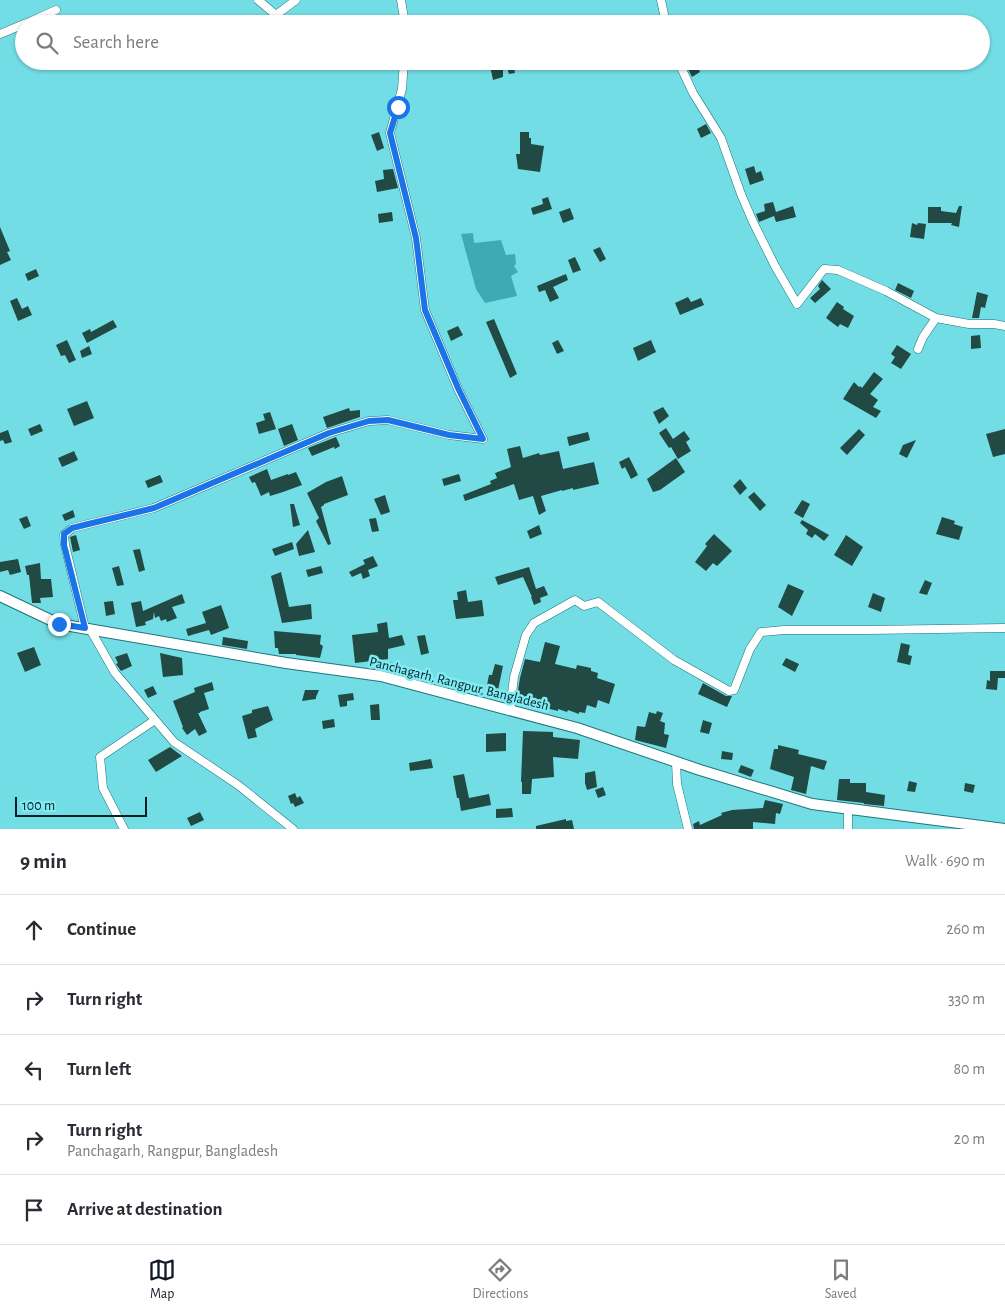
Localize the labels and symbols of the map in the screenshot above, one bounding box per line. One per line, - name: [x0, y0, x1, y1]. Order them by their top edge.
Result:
- route start: [387, 96, 410, 119]
- route end: [48, 613, 71, 636]
- street label: Panchagarh, Rangpur, Bangladesh: [368, 655, 550, 713]
- scale bar: [15, 794, 148, 817]

